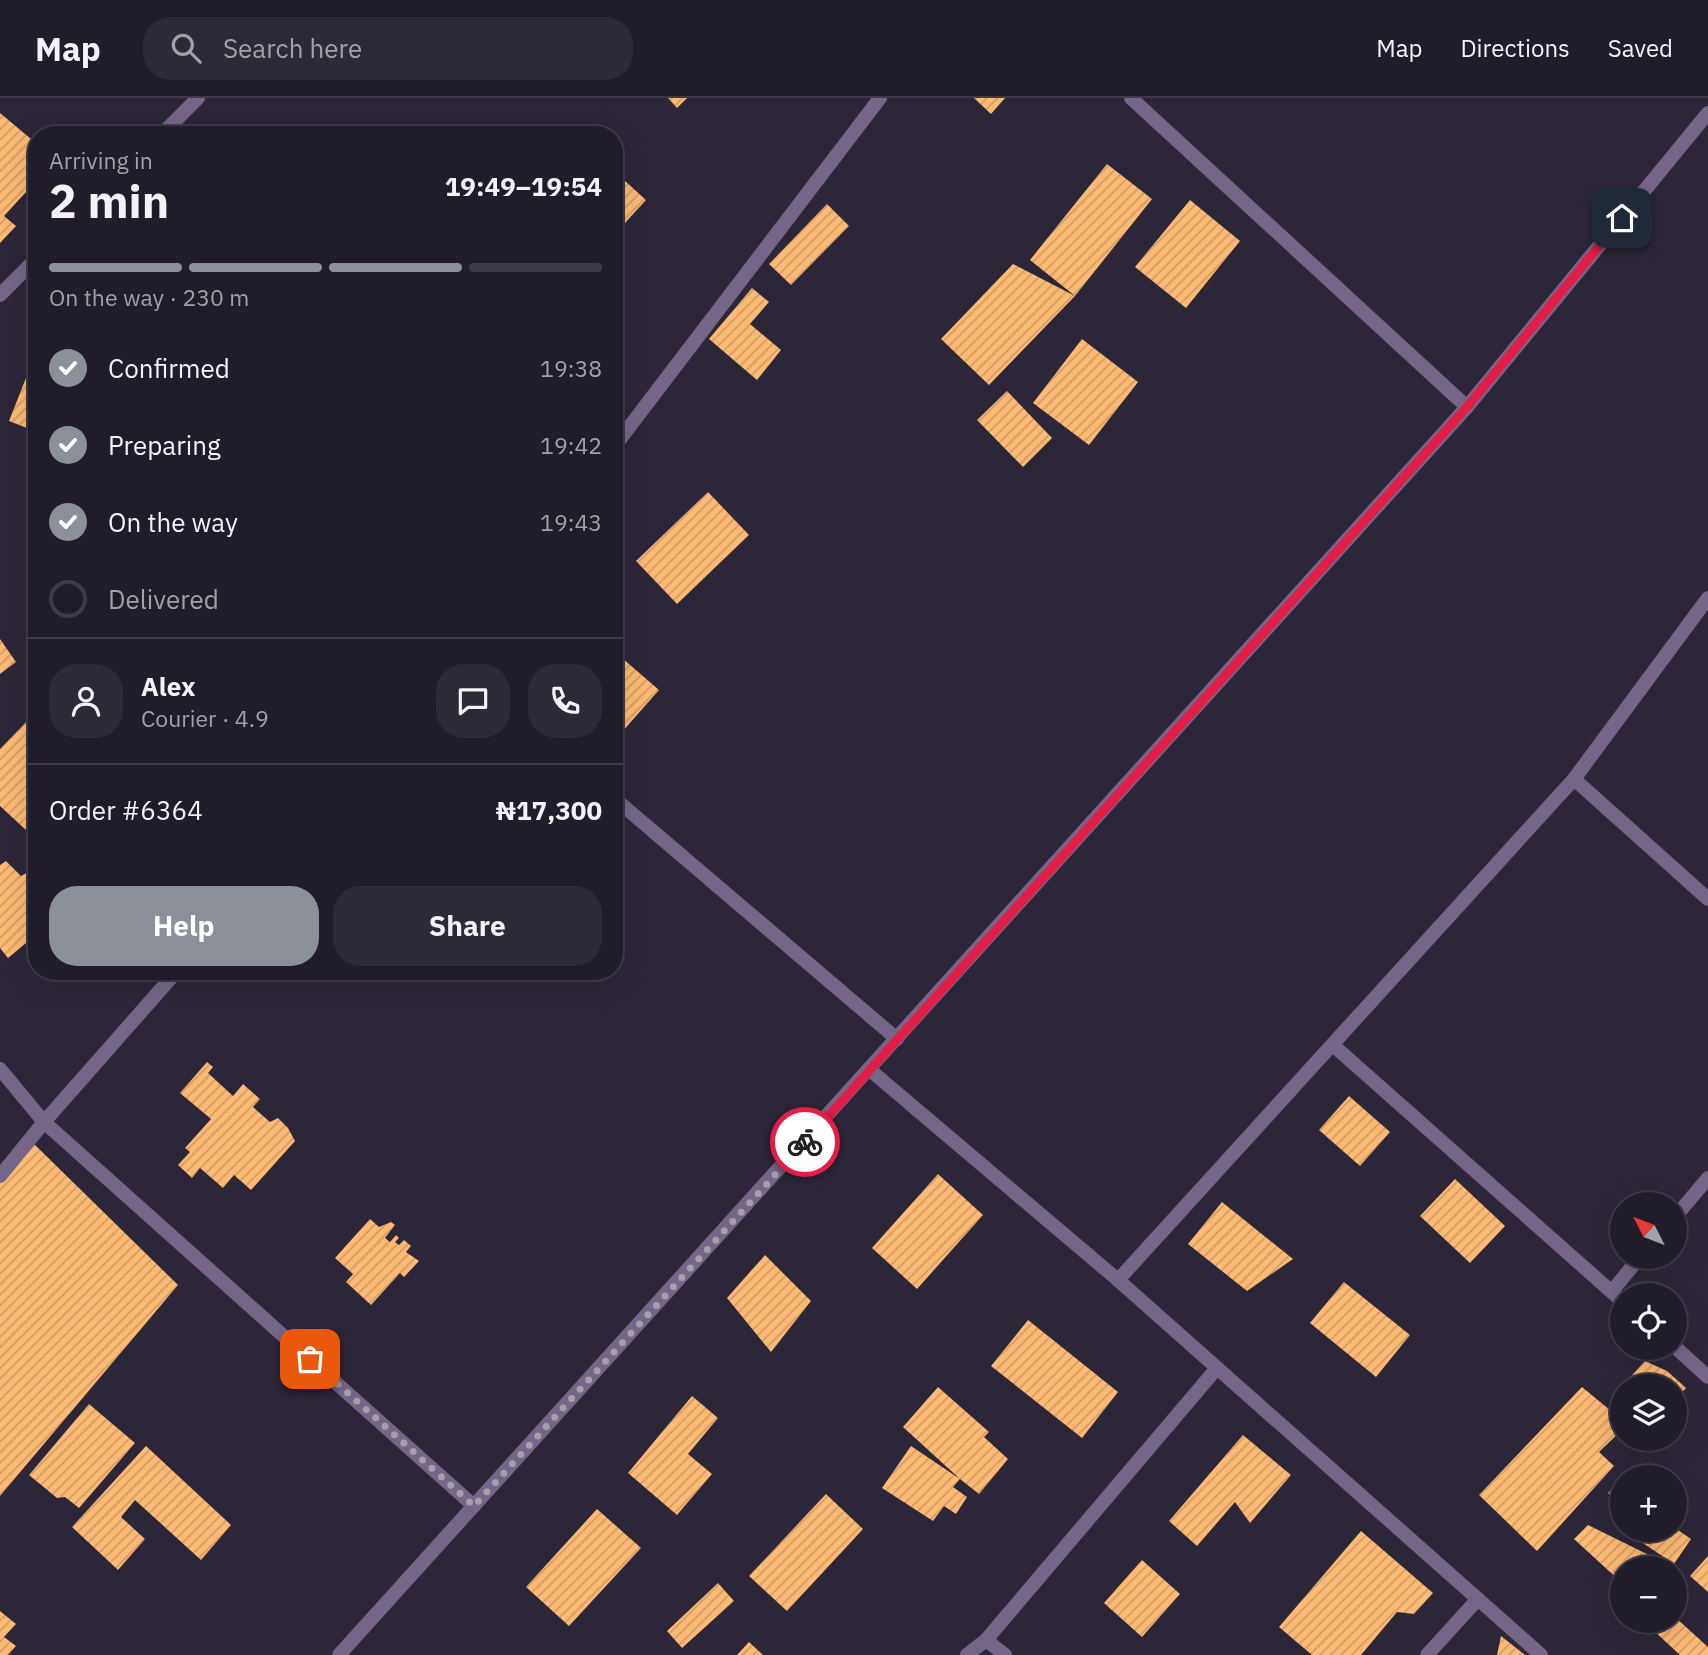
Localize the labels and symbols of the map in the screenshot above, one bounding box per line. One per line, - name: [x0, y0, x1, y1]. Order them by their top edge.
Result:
- pin: [1592, 188, 1652, 248]
- courier: [770, 1107, 840, 1177]
- north arrow: [1610, 1192, 1687, 1269]
- pin: [280, 1329, 340, 1389]

